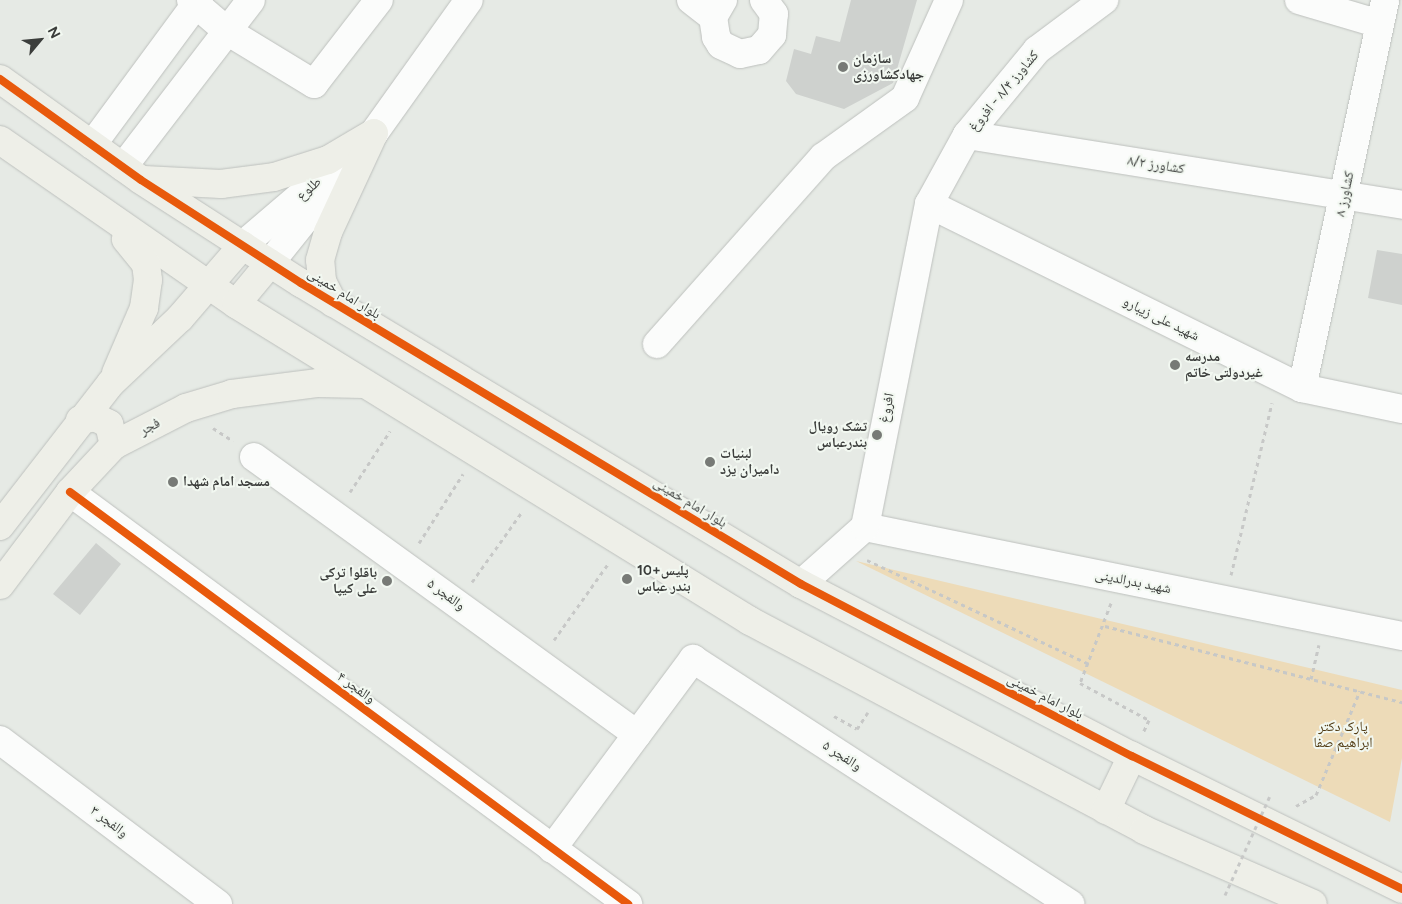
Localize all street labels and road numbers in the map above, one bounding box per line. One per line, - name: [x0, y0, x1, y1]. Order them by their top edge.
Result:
- street label: کشاورز ۸/۴ - افروغ: [965, 47, 1043, 135]
- street label: کشاورز ۸/۲: [1126, 152, 1186, 178]
- street label: کشاورز ۸: [1332, 170, 1358, 218]
- street label: طلوع: [293, 174, 325, 204]
- street label: بلوار امام خمینی: [304, 265, 384, 323]
- street label: شهید علی زیبارو: [1120, 293, 1202, 345]
- street label: افروغ: [876, 392, 898, 424]
- street label: فجر: [137, 415, 163, 439]
- street label: بلوار امام خمینی: [650, 474, 730, 532]
- street label: شهید بدرالدینی: [1094, 566, 1172, 598]
- street label: والفجر ۵: [424, 576, 468, 614]
- street label: والفجر ۴: [334, 669, 378, 707]
- street label: بلوار امام خمینی: [1004, 671, 1086, 723]
- street label: والفجر ۵: [819, 737, 865, 775]
- street label: والفجر ۳: [87, 802, 131, 842]

